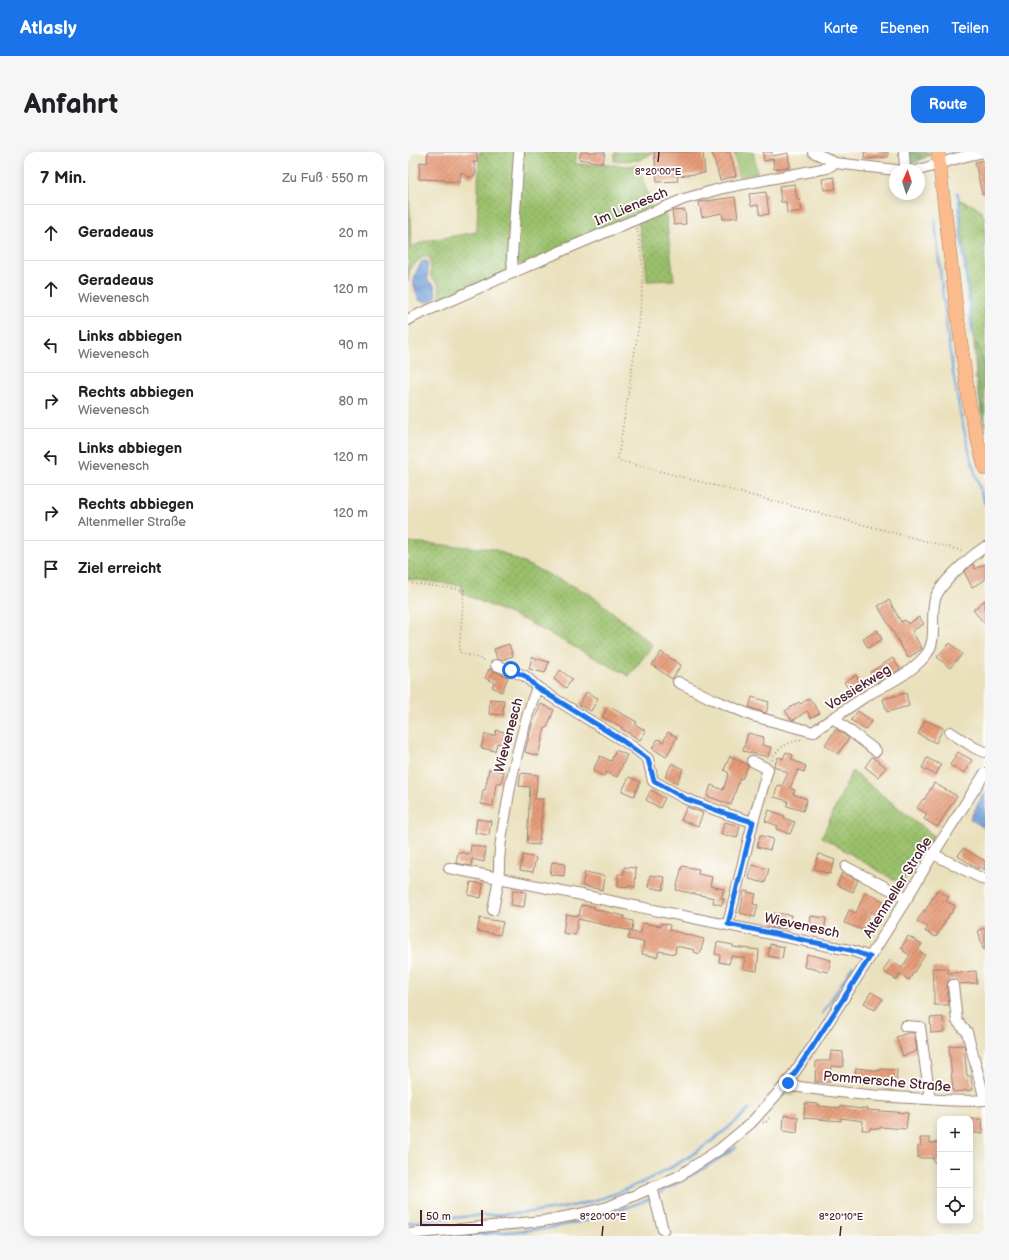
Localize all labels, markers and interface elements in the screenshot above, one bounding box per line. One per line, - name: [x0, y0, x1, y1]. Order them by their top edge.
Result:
- text: Atlasly: [20, 17, 77, 40]
- text: Karte: [824, 20, 858, 37]
- text: Ebenen: [880, 20, 929, 37]
- text: Teilen: [951, 20, 989, 37]
- button: Route: [911, 86, 985, 123]
- text: Anfahrt: [24, 88, 118, 121]
- north arrow: [889, 164, 925, 200]
- text: 8°20'00"E: [635, 166, 682, 178]
- text: 7 Min.: [40, 168, 86, 188]
- text: Zu Fuß · 550 m: [282, 170, 368, 186]
- street label: Im Lienesch: [592, 183, 670, 229]
- icon: ahead: [40, 222, 62, 244]
- text: Geradeaus: [78, 223, 154, 242]
- text: 20 m: [338, 225, 368, 241]
- text: Geradeaus: [78, 271, 154, 290]
- icon: ahead: [40, 278, 62, 300]
- text: 120 m: [333, 281, 368, 297]
- text: Wievenesch: [78, 290, 149, 306]
- text: Links abbiegen: [78, 327, 182, 346]
- icon: left: [40, 334, 62, 356]
- text: 90 m: [339, 337, 368, 353]
- text: Wievenesch: [78, 346, 149, 362]
- text: Rechts abbiegen: [78, 383, 194, 402]
- icon: right: [40, 390, 62, 412]
- text: 80 m: [339, 393, 368, 409]
- text: Wievenesch: [78, 402, 149, 418]
- text: Links abbiegen: [78, 439, 182, 458]
- icon: left: [40, 446, 62, 468]
- text: 120 m: [333, 449, 368, 465]
- text: Wievenesch: [78, 458, 149, 474]
- text: Rechts abbiegen: [78, 495, 194, 514]
- icon: right: [40, 502, 62, 524]
- text: 120 m: [333, 505, 368, 521]
- text: Altenmeller Straße: [78, 514, 186, 530]
- icon: arrive: [40, 558, 62, 580]
- text: Ziel erreicht: [78, 559, 161, 578]
- route start: [502, 661, 520, 679]
- street label: Vossiekweg: [823, 661, 894, 714]
- street label: Wievenesch: [490, 696, 527, 774]
- street label: Altenmeller Straße: [859, 833, 935, 941]
- street label: Wievenesch: [763, 909, 841, 942]
- street label: Pommersche Straße: [822, 1067, 952, 1096]
- route end: [779, 1074, 797, 1092]
- map controls: [937, 1116, 973, 1224]
- button: +: [937, 1116, 973, 1152]
- button: −: [937, 1152, 973, 1188]
- button: locate: [937, 1188, 973, 1224]
- scale bar: [420, 1208, 483, 1227]
- text: 50 m: [426, 1210, 451, 1223]
- text: 8°20'00"E: [580, 1211, 627, 1223]
- text: 8°20'10"E: [819, 1211, 864, 1223]

